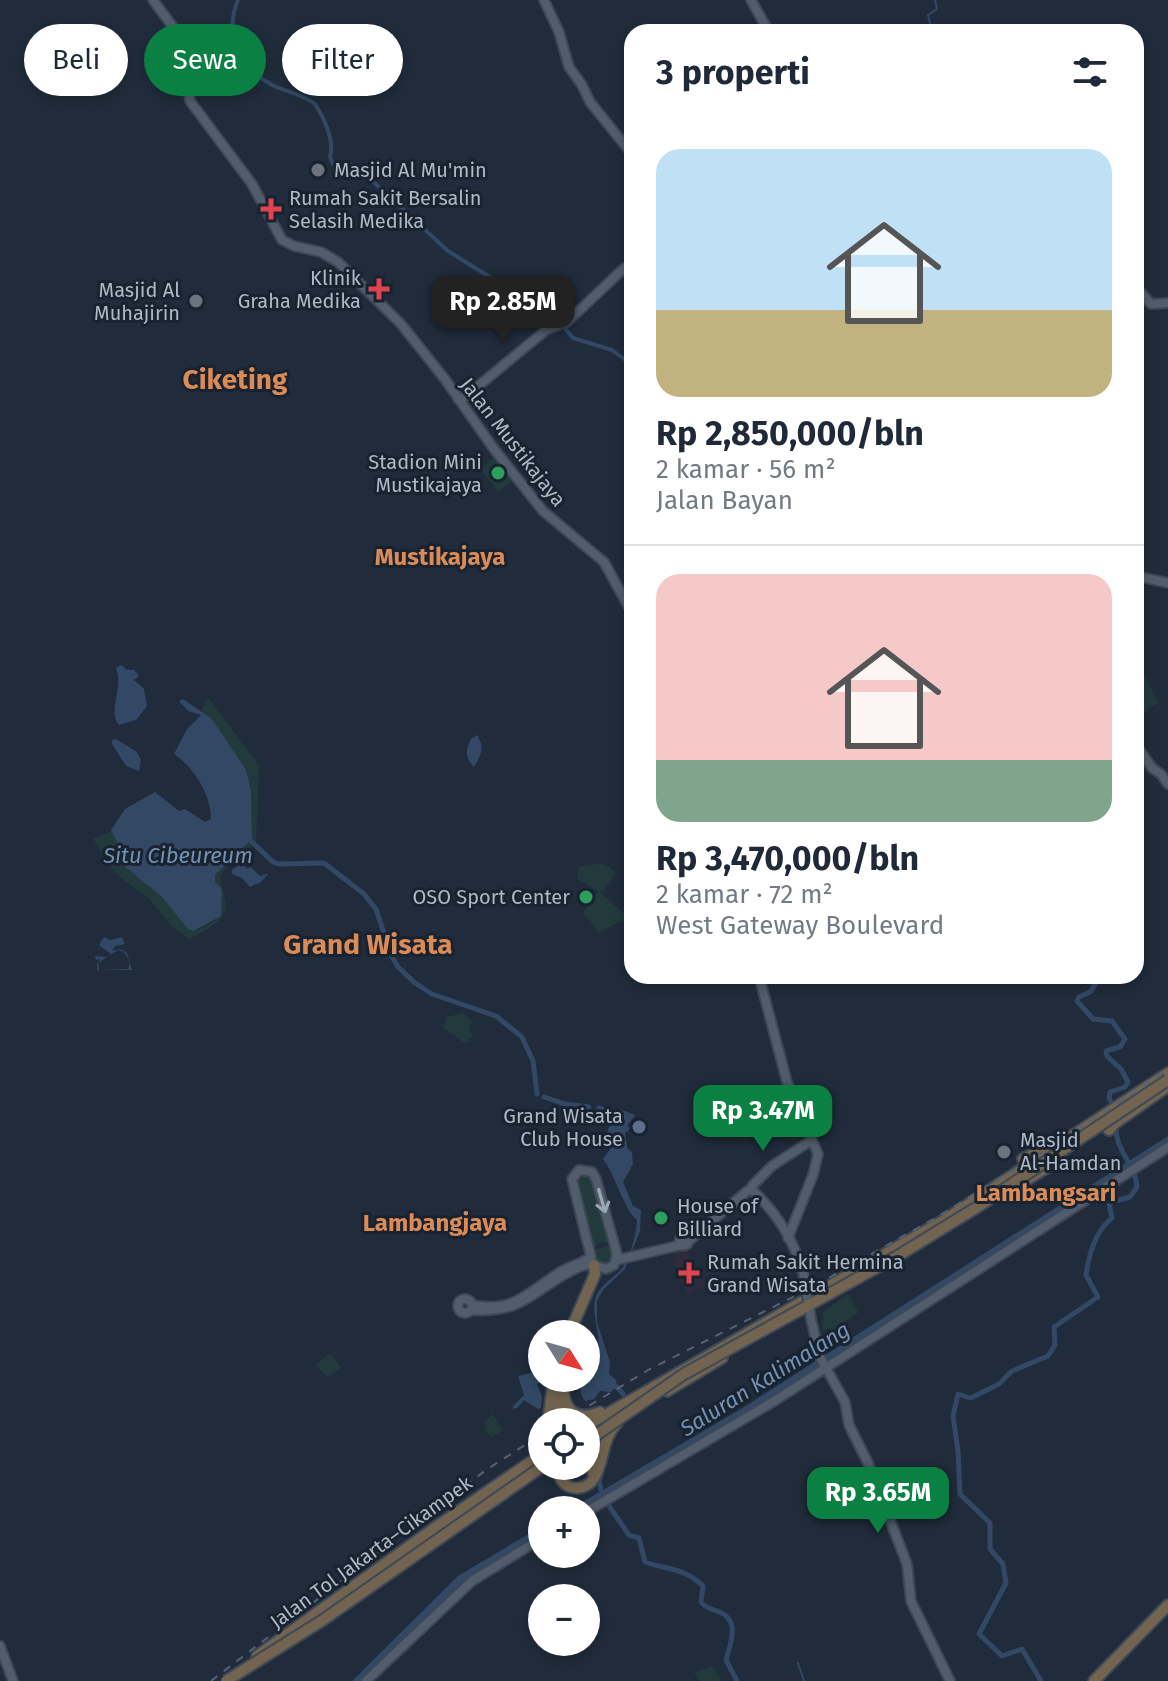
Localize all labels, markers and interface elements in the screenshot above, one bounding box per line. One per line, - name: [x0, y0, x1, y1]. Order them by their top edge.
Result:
- chip: Beli: [24, 24, 128, 96]
- chip: Sewa: [144, 24, 266, 96]
- chip: Filter: [282, 24, 403, 96]
- icon: filters: [1068, 50, 1112, 94]
- text: 3 properti: [656, 52, 810, 93]
- place label: Masjid Al Mu'min: [334, 158, 487, 182]
- marker: Masjid Al Mu'min: [309, 161, 327, 179]
- place label: Rumah Sakit Bersalin Selasih Medika: [289, 186, 481, 233]
- marker: Rumah Sakit Bersalin Selasih Medika: [260, 198, 282, 220]
- icon: home: [812, 201, 956, 345]
- place label: Klinik Graha Medika: [238, 266, 362, 313]
- pin: Rp 2.85M: [420, 276, 586, 344]
- place label: Masjid Al Muhajirin: [94, 278, 180, 325]
- marker: Klinik Graha Medika: [368, 278, 390, 300]
- text: Rp 2.85M: [450, 286, 556, 317]
- marker: Masjid Al Muhajirin: [187, 292, 205, 310]
- district label: Ciketing: [183, 363, 288, 396]
- street label: Jalan Mustikajaya: [455, 373, 571, 511]
- text: Rp 2,850,000/bln: [656, 413, 924, 454]
- place label: Stadion Mini Mustikajaya: [368, 450, 482, 497]
- text: 2 kamar · 56 m²: [656, 454, 836, 485]
- marker: Stadion Mini Mustikajaya: [489, 464, 507, 482]
- text: Jalan Bayan: [656, 485, 793, 516]
- district label: Mustikajaya: [375, 543, 505, 571]
- icon: home: [812, 626, 956, 770]
- text: Rp 3,470,000/bln: [656, 838, 919, 879]
- water label: Situ Cibeureum: [102, 842, 253, 869]
- text: 2 kamar · 72 m²: [656, 879, 833, 910]
- place label: OSO Sport Center: [412, 885, 570, 909]
- marker: OSO Sport Center: [577, 888, 595, 906]
- text: West Gateway Boulevard: [656, 910, 944, 941]
- district label: Grand Wisata: [283, 928, 453, 961]
- pin: Rp 3.47M: [680, 1085, 846, 1153]
- text: Rp 3.47M: [711, 1095, 815, 1126]
- place label: Grand Wisata Club House: [503, 1104, 623, 1151]
- marker: Grand Wisata Club House: [630, 1118, 648, 1136]
- place label: Masjid Al-Hamdan: [1020, 1128, 1121, 1175]
- marker: Masjid Al-Hamdan: [995, 1143, 1013, 1161]
- district label: Lambangsari: [976, 1179, 1116, 1207]
- one-way arrow: [595, 1188, 610, 1214]
- place label: House of Billiard: [677, 1194, 759, 1241]
- district label: Lambangjaya: [363, 1209, 507, 1237]
- marker: House of Billiard: [652, 1209, 670, 1227]
- place label: Rumah Sakit Hermina Grand Wisata: [707, 1250, 904, 1297]
- marker: Rumah Sakit Hermina Grand Wisata: [678, 1262, 700, 1284]
- water label: Saluran Kalimalang: [674, 1316, 855, 1443]
- north arrow: [528, 1320, 600, 1392]
- map controls: [528, 1320, 600, 1656]
- button: locate: [528, 1408, 600, 1480]
- pin: Rp 3.65M: [795, 1467, 961, 1535]
- street label: Jalan Tol Jakarta–Cikampek: [265, 1470, 477, 1633]
- text: Rp 3.65M: [825, 1477, 931, 1508]
- button: +: [528, 1496, 600, 1568]
- button: −: [528, 1584, 600, 1656]

